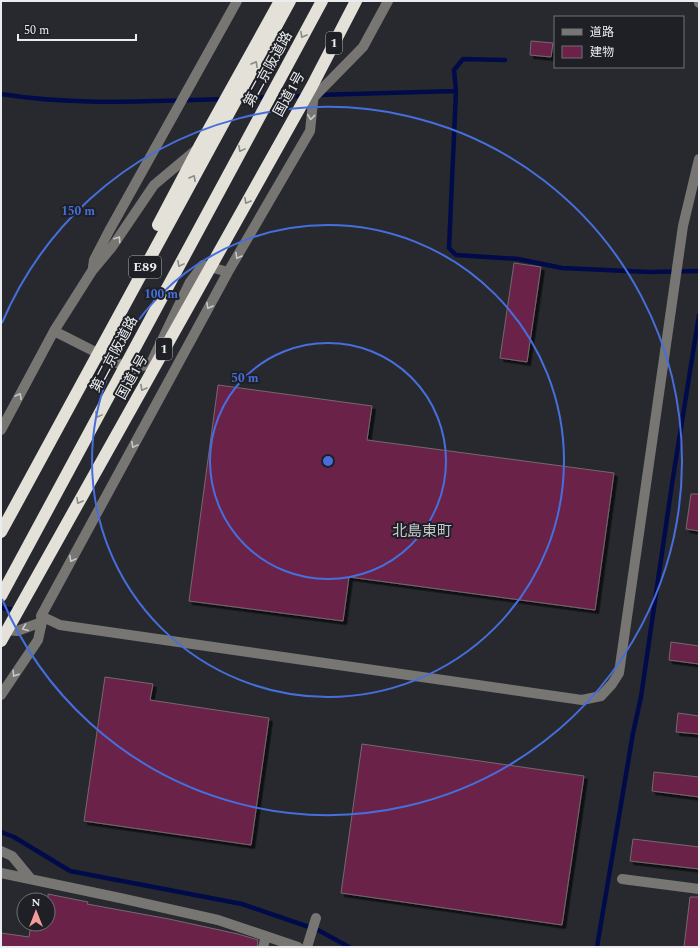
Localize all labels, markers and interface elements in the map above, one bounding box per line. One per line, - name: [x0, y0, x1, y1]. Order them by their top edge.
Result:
- scale bar: [18, 16, 136, 42]
- legend: [554, 16, 684, 68]
- text: 50 m: [24, 21, 49, 40]
- text: 道路: [590, 23, 614, 42]
- street label: 第二京阪道路: [238, 27, 298, 111]
- one-way arrow: [301, 31, 308, 38]
- road number: 1: [326, 32, 342, 54]
- text: 建物: [590, 43, 614, 62]
- one-way arrow: [251, 61, 258, 68]
- street label: 国道1号: [268, 67, 310, 121]
- one-way arrow: [307, 114, 316, 120]
- one-way arrow: [239, 145, 246, 153]
- one-way arrow: [188, 175, 196, 182]
- one-way arrow: [244, 197, 252, 204]
- text: 150 m: [61, 202, 95, 221]
- one-way arrow: [113, 236, 121, 243]
- one-way arrow: [235, 252, 242, 259]
- road number: E89: [129, 256, 161, 278]
- one-way arrow: [177, 260, 184, 267]
- text: 100 m: [144, 285, 178, 304]
- one-way arrow: [207, 302, 214, 309]
- street label: 第二京阪道路: [85, 312, 143, 396]
- road number: 1: [156, 338, 172, 360]
- street label: 国道1号: [111, 350, 153, 404]
- text: 50 m: [231, 369, 259, 388]
- one-way arrow: [140, 384, 147, 391]
- one-way arrow: [15, 393, 22, 400]
- one-way arrow: [95, 411, 102, 418]
- one-way arrow: [131, 441, 138, 448]
- centre of rings: [321, 454, 335, 468]
- one-way arrow: [77, 497, 84, 505]
- district label: 北島東町: [392, 520, 452, 543]
- one-way arrow: [69, 555, 76, 562]
- one-way arrow: [21, 624, 28, 632]
- one-way arrow: [12, 670, 20, 677]
- north arrow: [16, 892, 56, 932]
- text: N: [32, 894, 41, 911]

